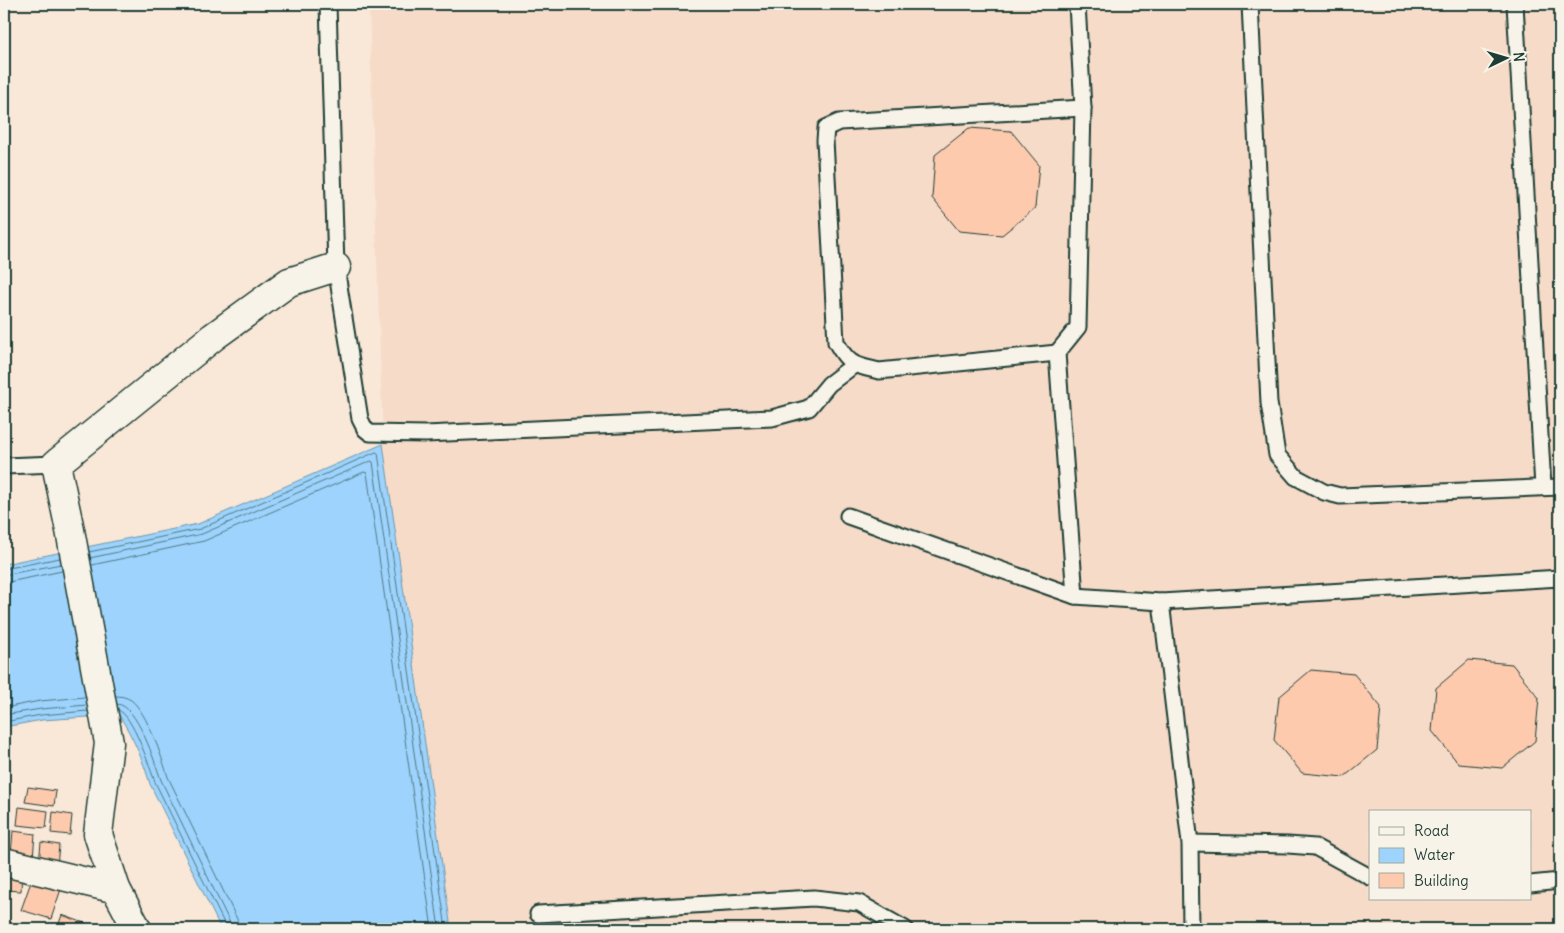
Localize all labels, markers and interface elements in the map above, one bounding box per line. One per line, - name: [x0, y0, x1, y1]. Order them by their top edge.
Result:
- north arrow: [1482, 32, 1532, 82]
- text: N: [1510, 51, 1528, 62]
- legend: [1369, 810, 1532, 900]
- text: Road: [1414, 821, 1449, 840]
- text: Water: [1414, 845, 1455, 864]
- text: Building: [1414, 871, 1469, 890]

